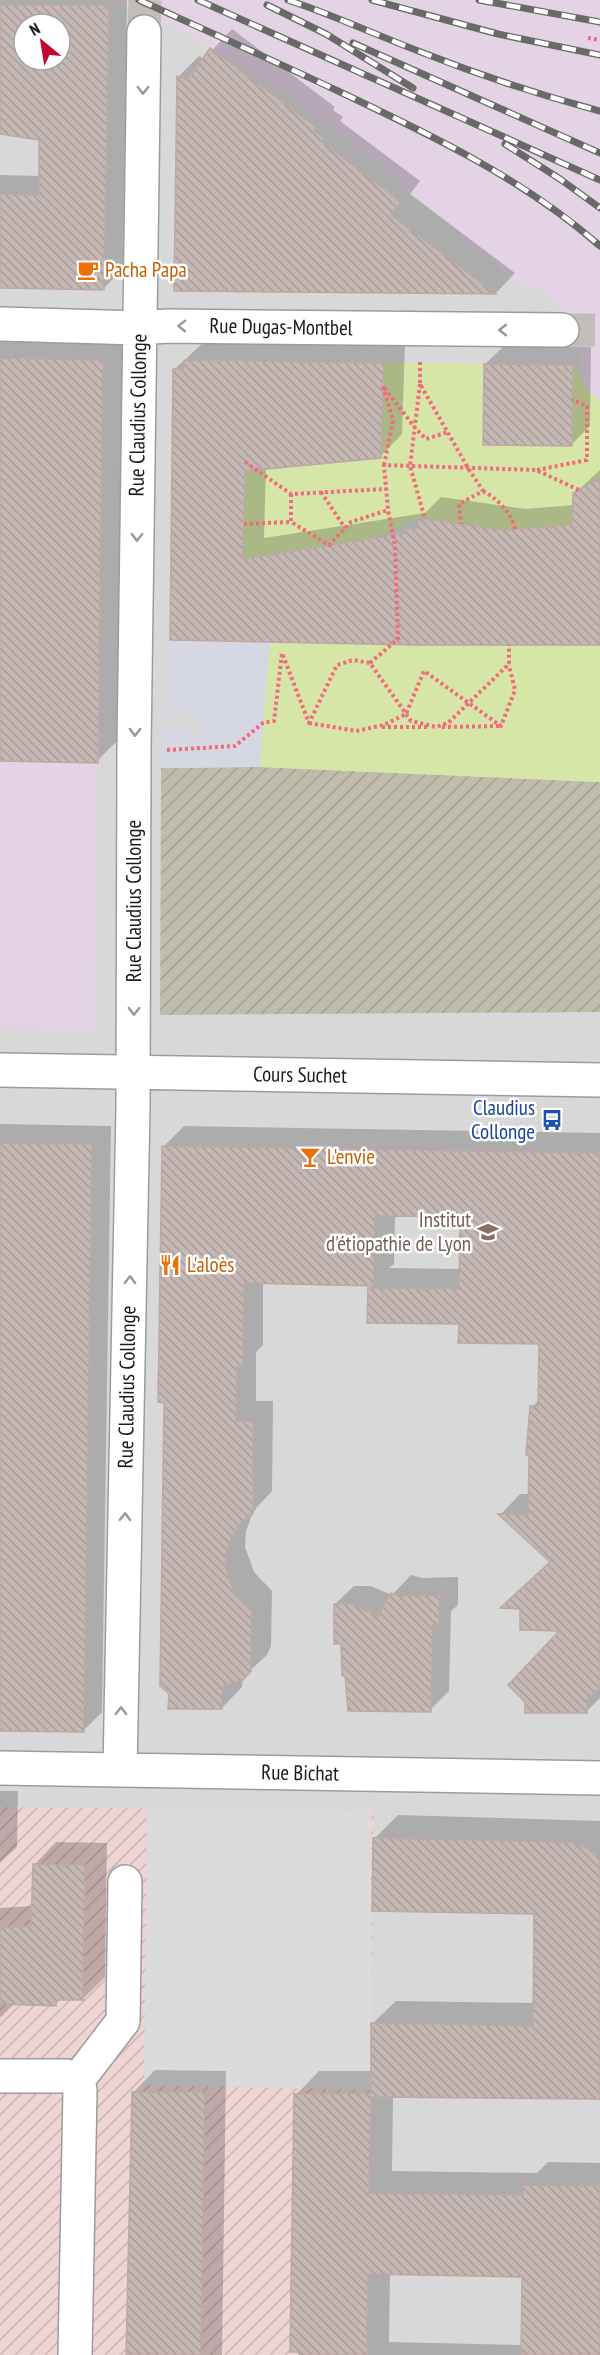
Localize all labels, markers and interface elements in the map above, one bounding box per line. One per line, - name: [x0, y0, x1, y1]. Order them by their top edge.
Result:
- north arrow: [12, 12, 72, 72]
- text: N: [26, 18, 43, 40]
- one-way arrow: [137, 86, 150, 95]
- place label: Pacha Papa: [105, 256, 187, 283]
- cafe icon: Pacha Papa: [76, 258, 100, 282]
- street label: Rue Dugas-Montbel: [209, 312, 353, 341]
- one-way arrow: [178, 320, 187, 332]
- one-way arrow: [499, 324, 508, 336]
- street label: Rue Claudius Collonge: [123, 333, 152, 497]
- one-way arrow: [131, 533, 143, 542]
- one-way arrow: [129, 728, 141, 737]
- street label: Rue Claudius Collonge: [120, 820, 147, 982]
- one-way arrow: [128, 1007, 140, 1016]
- street label: Cours Suchet: [253, 1060, 347, 1089]
- place label: Claudius Collonge: [471, 1094, 535, 1145]
- bus stop icon: Claudius Collonge: [540, 1108, 564, 1132]
- place label: L'envie: [327, 1143, 375, 1170]
- bar icon: L'envie: [298, 1145, 322, 1169]
- place label: Institut d'étiopathie de Lyon: [326, 1206, 471, 1257]
- school or university icon: Institut d'étiopathie de Lyon: [476, 1220, 500, 1244]
- place label: L'aloès: [187, 1251, 234, 1278]
- restaurant icon: L'aloès: [158, 1253, 182, 1277]
- one-way arrow: [123, 1275, 136, 1284]
- street label: Rue Claudius Collonge: [112, 1305, 141, 1469]
- one-way arrow: [119, 1512, 131, 1521]
- one-way arrow: [115, 1707, 128, 1716]
- street label: Rue Bichat: [261, 1758, 339, 1787]

